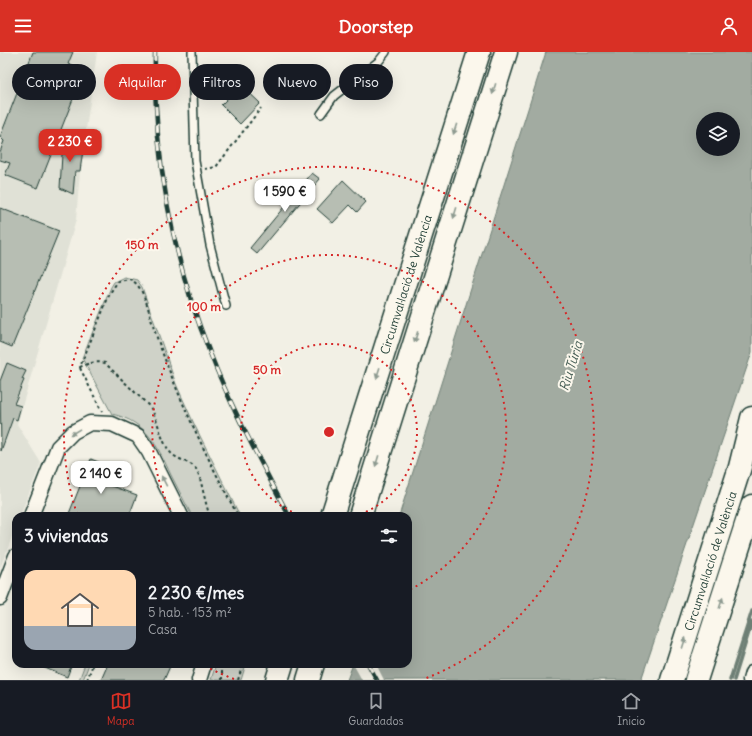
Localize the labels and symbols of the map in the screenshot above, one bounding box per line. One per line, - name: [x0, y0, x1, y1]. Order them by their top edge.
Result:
- one-way arrow: [491, 84, 497, 96]
- one-way arrow: [452, 124, 458, 136]
- pin: 2 230 €: [33, 129, 107, 163]
- pin: 1 590 €: [248, 179, 322, 213]
- one-way arrow: [452, 208, 458, 220]
- street label: Circumval·lació de València: [376, 212, 435, 356]
- text: 150 m: [126, 237, 159, 252]
- text: 100 m: [187, 299, 221, 314]
- one-way arrow: [413, 332, 419, 344]
- water label: Riu Túria: [555, 339, 587, 393]
- text: 50 m: [253, 362, 282, 377]
- one-way arrow: [375, 368, 381, 380]
- centre of rings: [322, 425, 336, 439]
- one-way arrow: [69, 428, 81, 435]
- one-way arrow: [374, 456, 380, 468]
- pin: 2 140 €: [64, 461, 138, 495]
- one-way arrow: [161, 475, 167, 487]
- street label: Circumval·lació de València: [681, 489, 739, 633]
- one-way arrow: [718, 597, 724, 609]
- one-way arrow: [681, 637, 687, 649]

